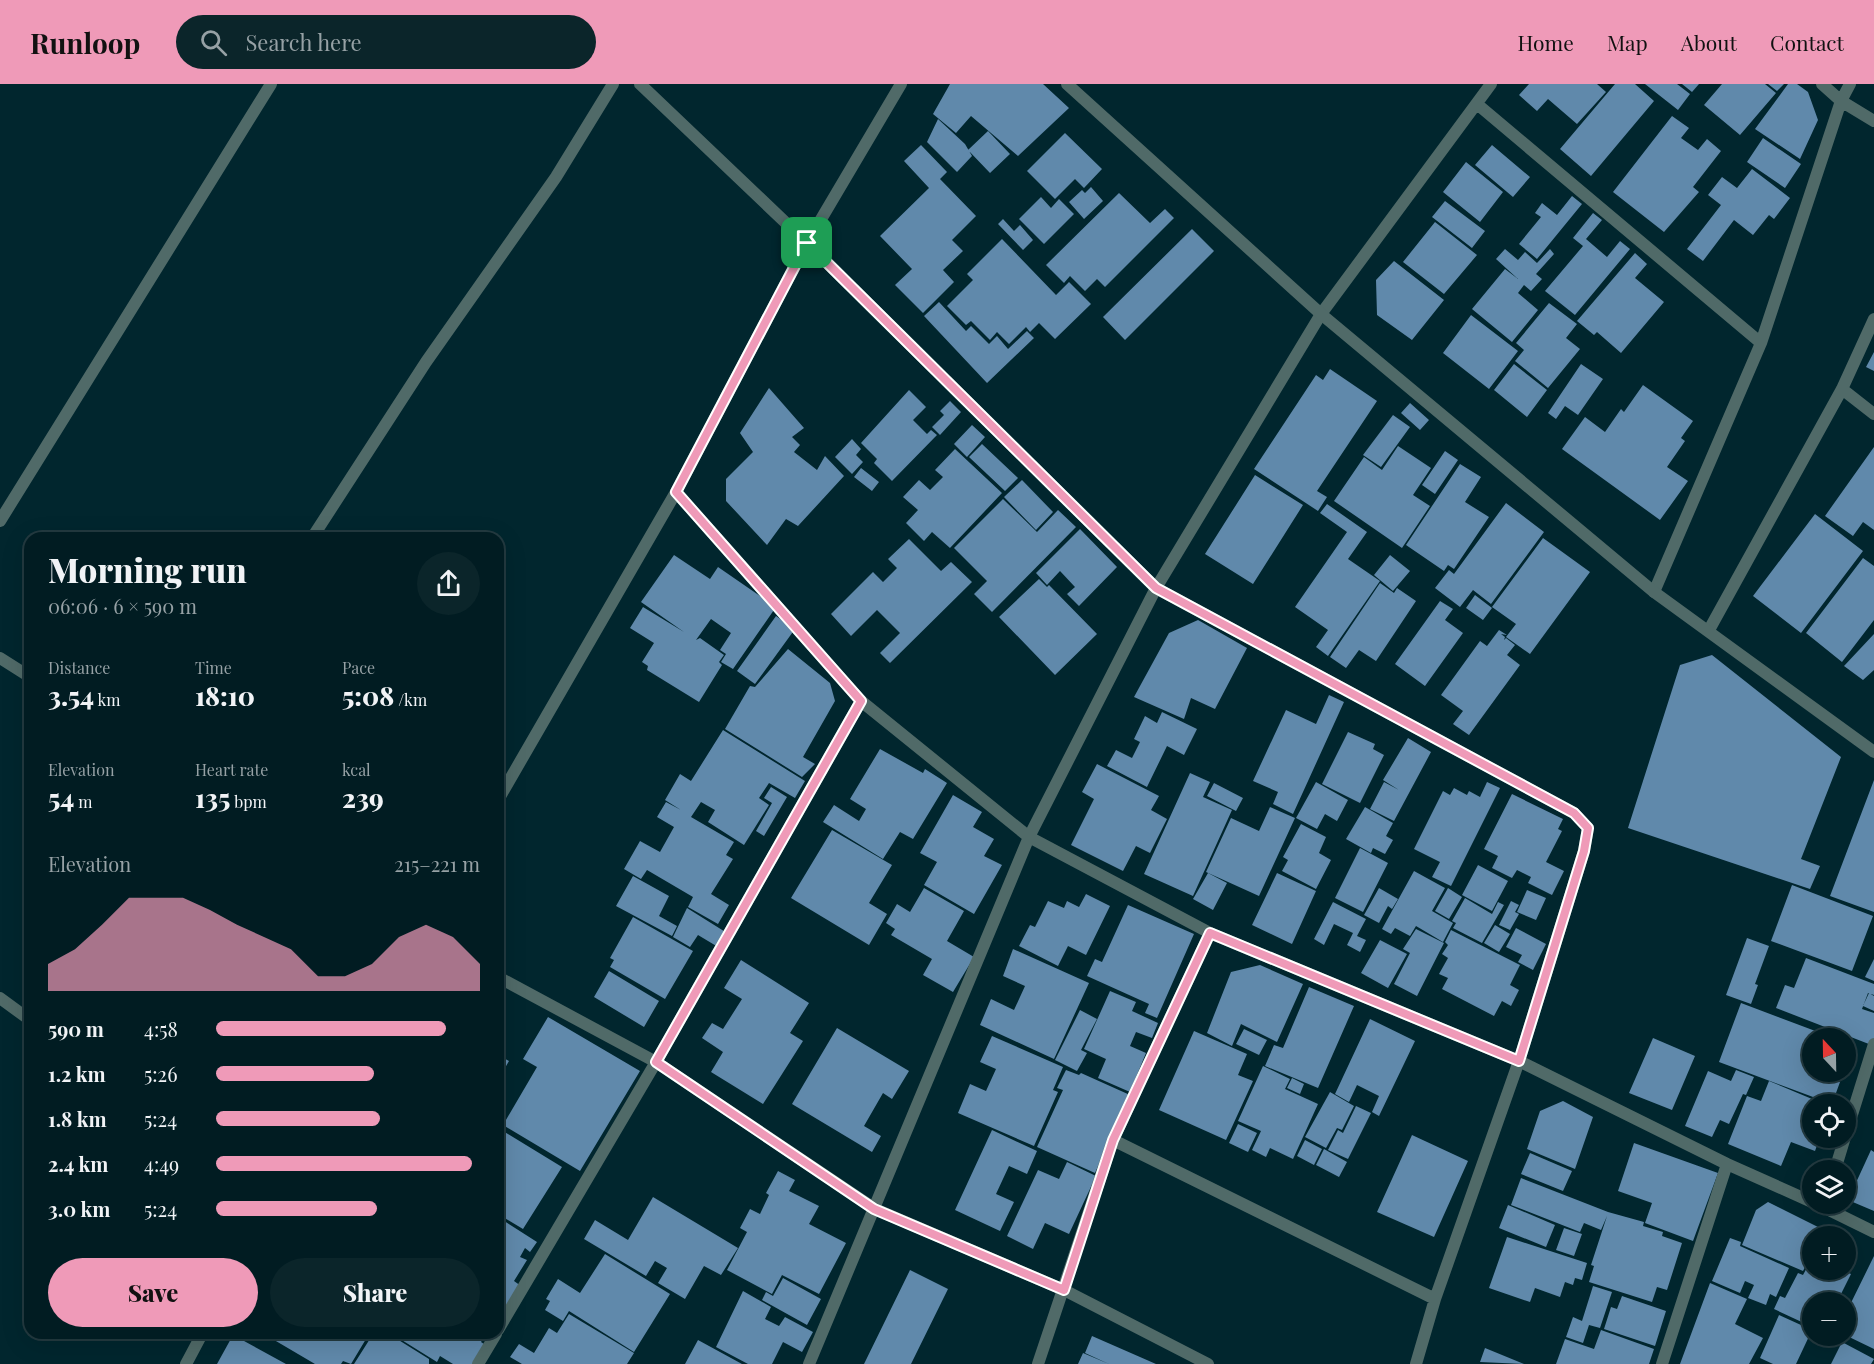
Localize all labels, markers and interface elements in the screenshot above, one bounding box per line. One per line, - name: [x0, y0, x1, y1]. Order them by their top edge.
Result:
- search box: [176, 15, 596, 69]
- text: Runloop: [30, 24, 140, 61]
- icon: search: [197, 26, 230, 59]
- text: Search here: [245, 27, 362, 57]
- text: Home: [1518, 28, 1574, 56]
- text: Map: [1607, 28, 1648, 56]
- text: About: [1681, 28, 1737, 56]
- text: Contact: [1770, 28, 1844, 56]
- pin: [781, 217, 832, 268]
- icon: arrive: [790, 226, 823, 259]
- text: Morning run: [48, 547, 247, 591]
- button: share: [417, 552, 480, 615]
- text: 06:06 · 6 × 590 m: [48, 592, 197, 619]
- text: Distance: [48, 657, 110, 678]
- text: Time: [195, 657, 232, 678]
- text: Pace: [342, 657, 375, 678]
- text: 3.54: [48, 678, 94, 713]
- text: 18:10: [195, 678, 255, 713]
- text: 5:08: [342, 678, 394, 713]
- text: km: [94, 689, 121, 710]
- text: /km: [394, 689, 427, 710]
- text: Elevation: [48, 759, 115, 780]
- text: Heart rate: [195, 759, 268, 780]
- text: kcal: [342, 759, 371, 780]
- text: 54: [48, 780, 74, 815]
- text: 135: [195, 780, 230, 815]
- text: 239: [342, 780, 384, 815]
- text: m: [74, 791, 93, 812]
- text: bpm: [230, 791, 267, 812]
- text: Elevation: [48, 850, 131, 877]
- text: 215–221 m: [394, 850, 480, 877]
- text: 590 m: [48, 1015, 104, 1042]
- text: 4:58: [144, 1015, 178, 1042]
- north arrow: [1802, 1028, 1856, 1082]
- map controls: [1802, 1028, 1856, 1346]
- text: 1.2 km: [48, 1060, 106, 1087]
- text: 5:26: [144, 1060, 178, 1087]
- button: locate: [1802, 1094, 1856, 1148]
- text: 1.8 km: [48, 1105, 107, 1132]
- text: 5:24: [144, 1105, 177, 1132]
- text: 2.4 km: [48, 1150, 108, 1177]
- text: 4:49: [144, 1150, 179, 1177]
- button: layers: [1802, 1160, 1856, 1214]
- text: 3.0 km: [48, 1195, 110, 1222]
- text: 5:24: [144, 1195, 177, 1222]
- button: +: [1802, 1226, 1856, 1280]
- button: Save: [48, 1258, 258, 1327]
- button: Share: [270, 1258, 480, 1327]
- button: −: [1802, 1292, 1856, 1346]

